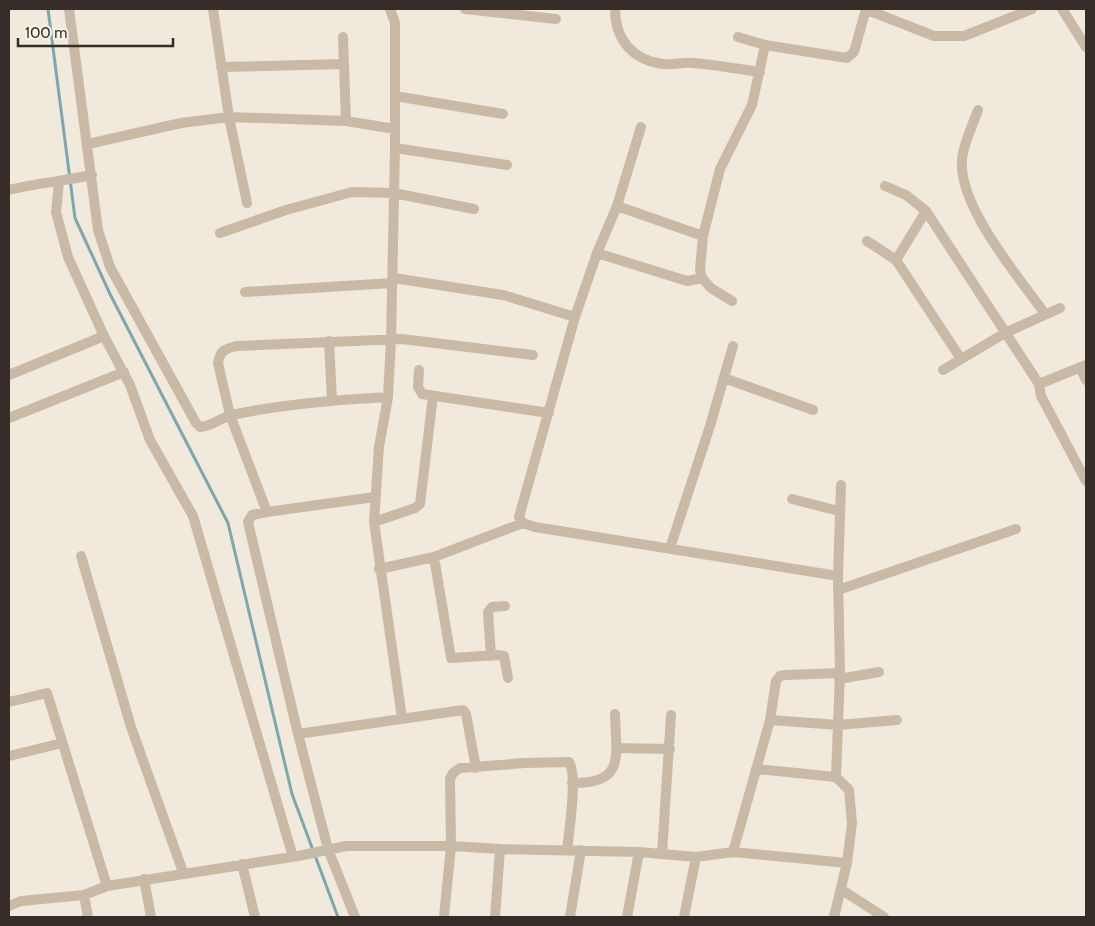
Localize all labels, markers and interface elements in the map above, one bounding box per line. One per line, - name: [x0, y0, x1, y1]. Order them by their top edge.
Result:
- scale bar: [18, 15, 172, 47]
- text: 100 m: [25, 24, 67, 42]

